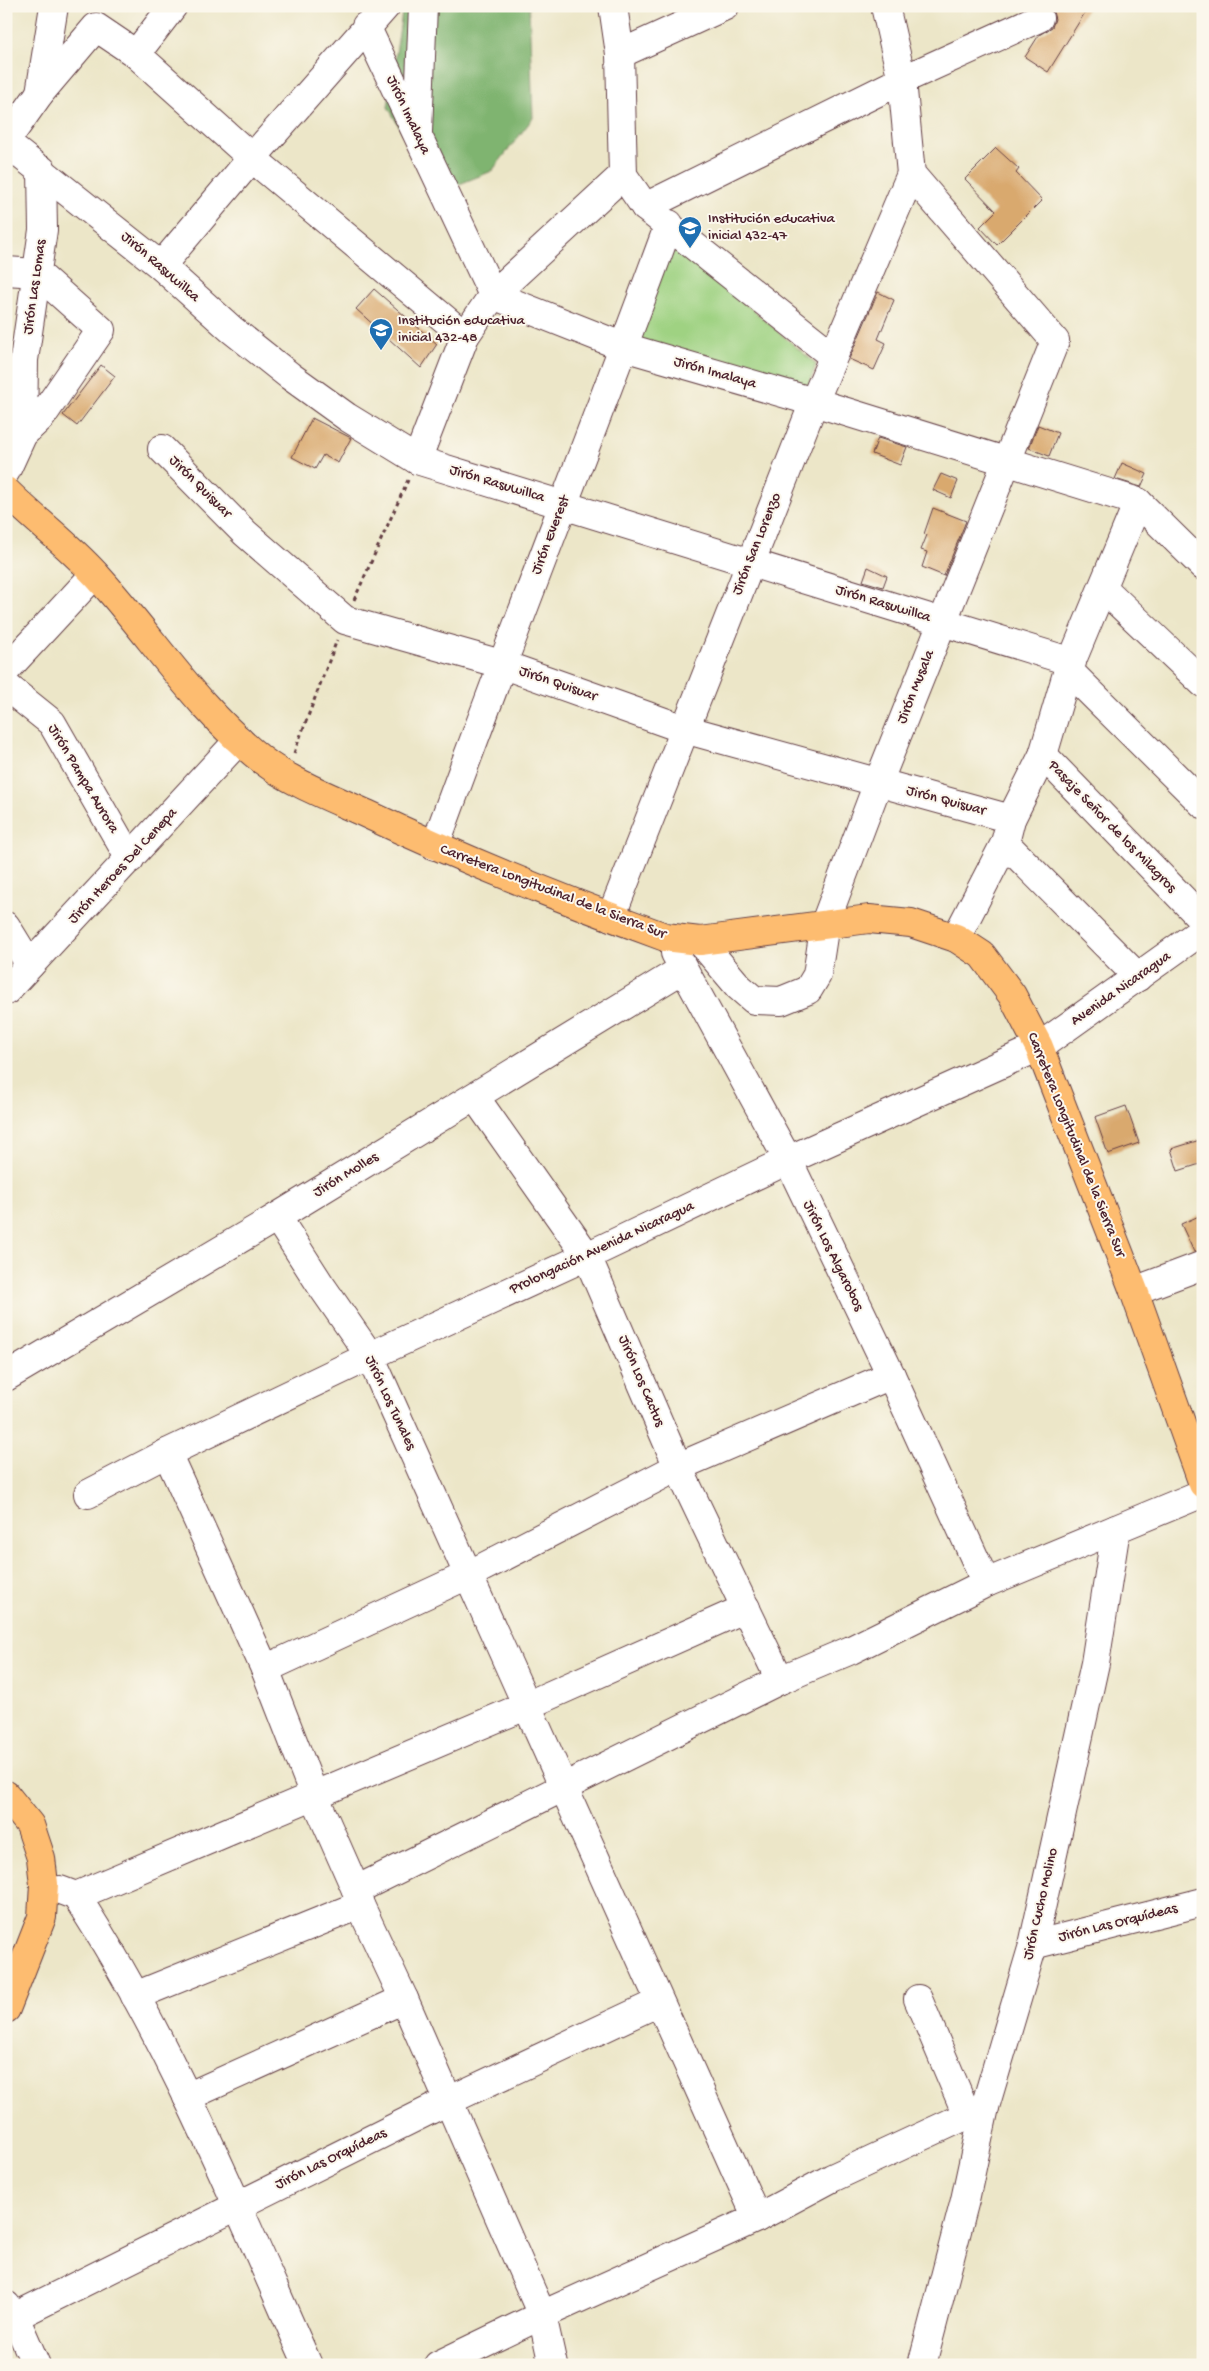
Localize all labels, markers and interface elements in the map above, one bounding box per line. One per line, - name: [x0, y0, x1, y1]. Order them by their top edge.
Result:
- street label: Jirón Imalaya: [382, 73, 434, 158]
- place label: Institución educativa inicial 432-47: [708, 210, 836, 245]
- school or university icon: Institución educativa inicial 432-47: [677, 215, 703, 249]
- street label: Jirón Rasuwillca: [117, 228, 204, 307]
- street label: Jirón Las Lomas: [19, 238, 51, 336]
- place label: Institución educativa inicial 432-48: [398, 312, 526, 347]
- school or university icon: Institución educativa inicial 432-48: [368, 317, 394, 351]
- street label: Jirón Imalaya: [672, 353, 759, 394]
- street label: Jirón Quisuar: [165, 452, 236, 523]
- street label: Jirón Rasuwillca: [447, 461, 547, 507]
- street label: Jirón San Lorenzo: [728, 490, 786, 598]
- street label: Jirón Everest: [528, 491, 575, 577]
- street label: Jirón Rasuwillca: [833, 581, 933, 627]
- street label: Jirón Musala: [893, 647, 939, 726]
- street label: Jirón Quisuar: [517, 662, 601, 706]
- street label: Jirón Pampa Aurora: [43, 721, 123, 837]
- street label: Pasaje Señor de los Milagros: [1043, 756, 1180, 897]
- street label: Jirón Quisuar: [904, 782, 989, 821]
- street label: Jirón Heroes Del Cenepa: [65, 804, 182, 928]
- street label: Carretera Longitudinal de la Sierra Sur: [437, 840, 670, 944]
- street label: Avenida Nicaragua: [1067, 947, 1175, 1030]
- street label: Carretera Longitudinal de la Sierra Sur: [1023, 1030, 1130, 1261]
- street label: Jirón Molles: [310, 1148, 382, 1202]
- street label: Prolongación Avenida Nicaragua: [506, 1197, 698, 1299]
- street label: Jirón Los Algarobos: [798, 1198, 868, 1315]
- street label: Jirón Los Cactus: [614, 1333, 669, 1430]
- street label: Jirón Los Tunales: [360, 1353, 420, 1454]
- street label: Jirón Cucho Molino: [1019, 1846, 1063, 1962]
- street label: Jirón Las Orquídeas: [1057, 1899, 1180, 1946]
- street label: Jirón Las Orquídeas: [272, 2124, 390, 2194]

